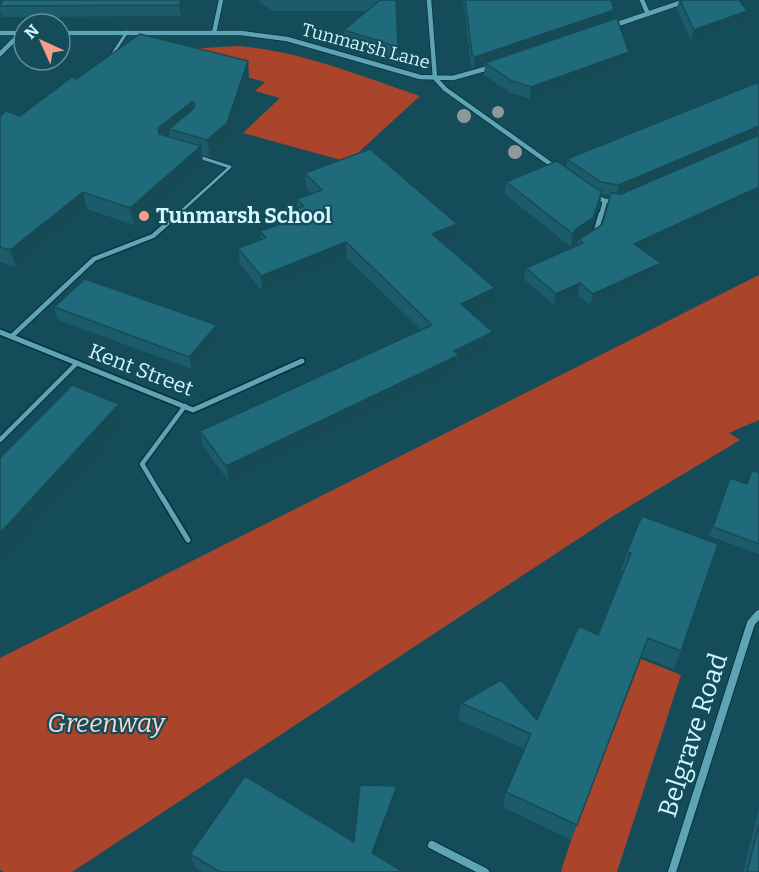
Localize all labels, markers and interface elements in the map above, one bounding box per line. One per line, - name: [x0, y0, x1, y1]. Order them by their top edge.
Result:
- north arrow: [12, 12, 72, 72]
- street label: Tunmarsh Lane: [300, 18, 432, 74]
- text: N: [21, 21, 43, 43]
- place label: Tunmarsh School: [156, 203, 332, 229]
- marker: Tunmarsh School: [137, 209, 151, 223]
- street label: Kent Street: [85, 338, 197, 402]
- street label: Belgrave Road: [652, 649, 734, 821]
- park label: Greenway: [47, 708, 166, 739]

